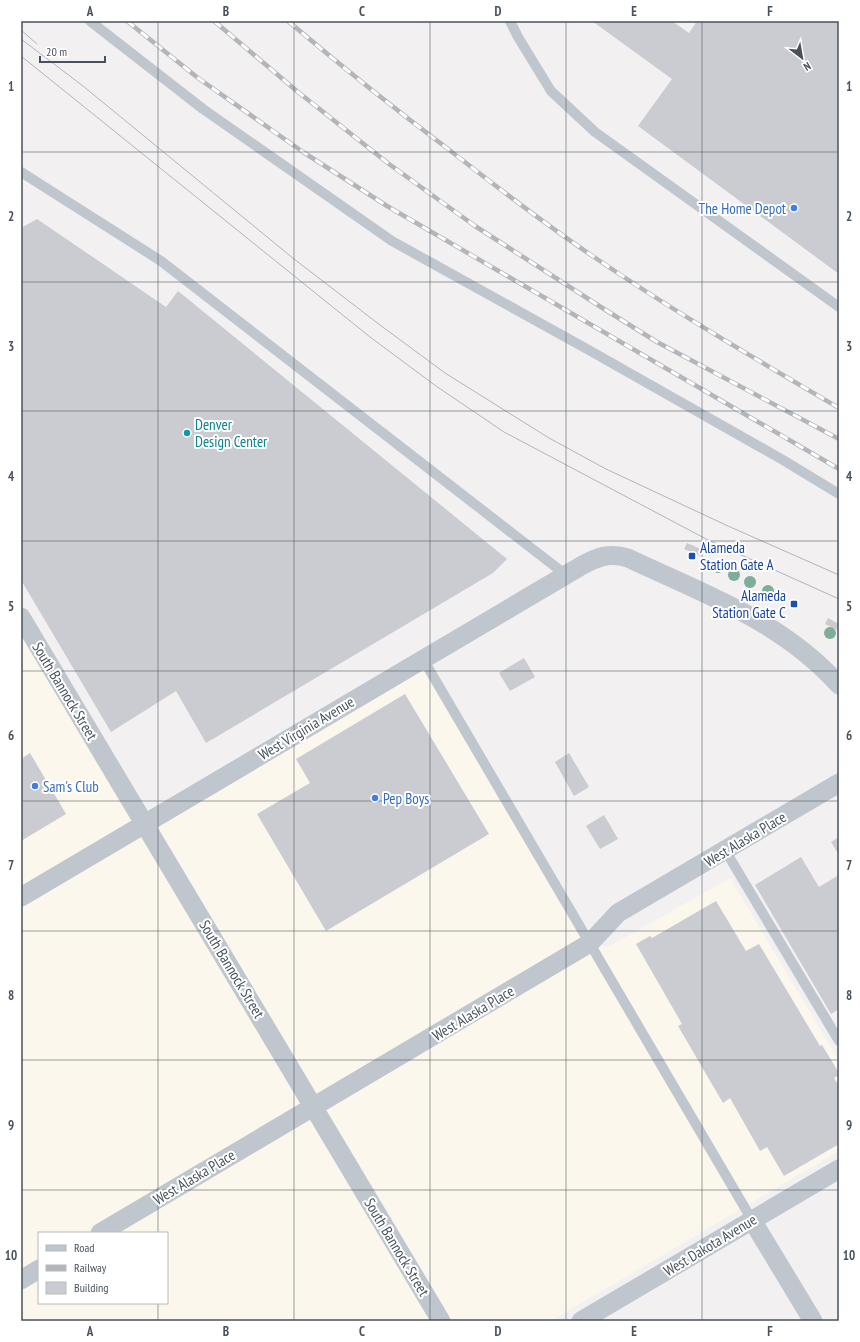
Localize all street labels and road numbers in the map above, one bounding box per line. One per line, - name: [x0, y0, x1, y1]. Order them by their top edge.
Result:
- street label: South Bannock Street: [28, 639, 102, 743]
- street label: West Virginia Avenue: [255, 692, 357, 764]
- street label: West Alaska Place: [701, 807, 789, 871]
- street label: South Bannock Street: [195, 917, 269, 1021]
- street label: West Alaska Place: [429, 981, 517, 1045]
- street label: West Alaska Place: [150, 1145, 238, 1209]
- street label: South Bannock Street: [360, 1195, 434, 1299]
- street label: West Dakota Avenue: [660, 1210, 760, 1280]

